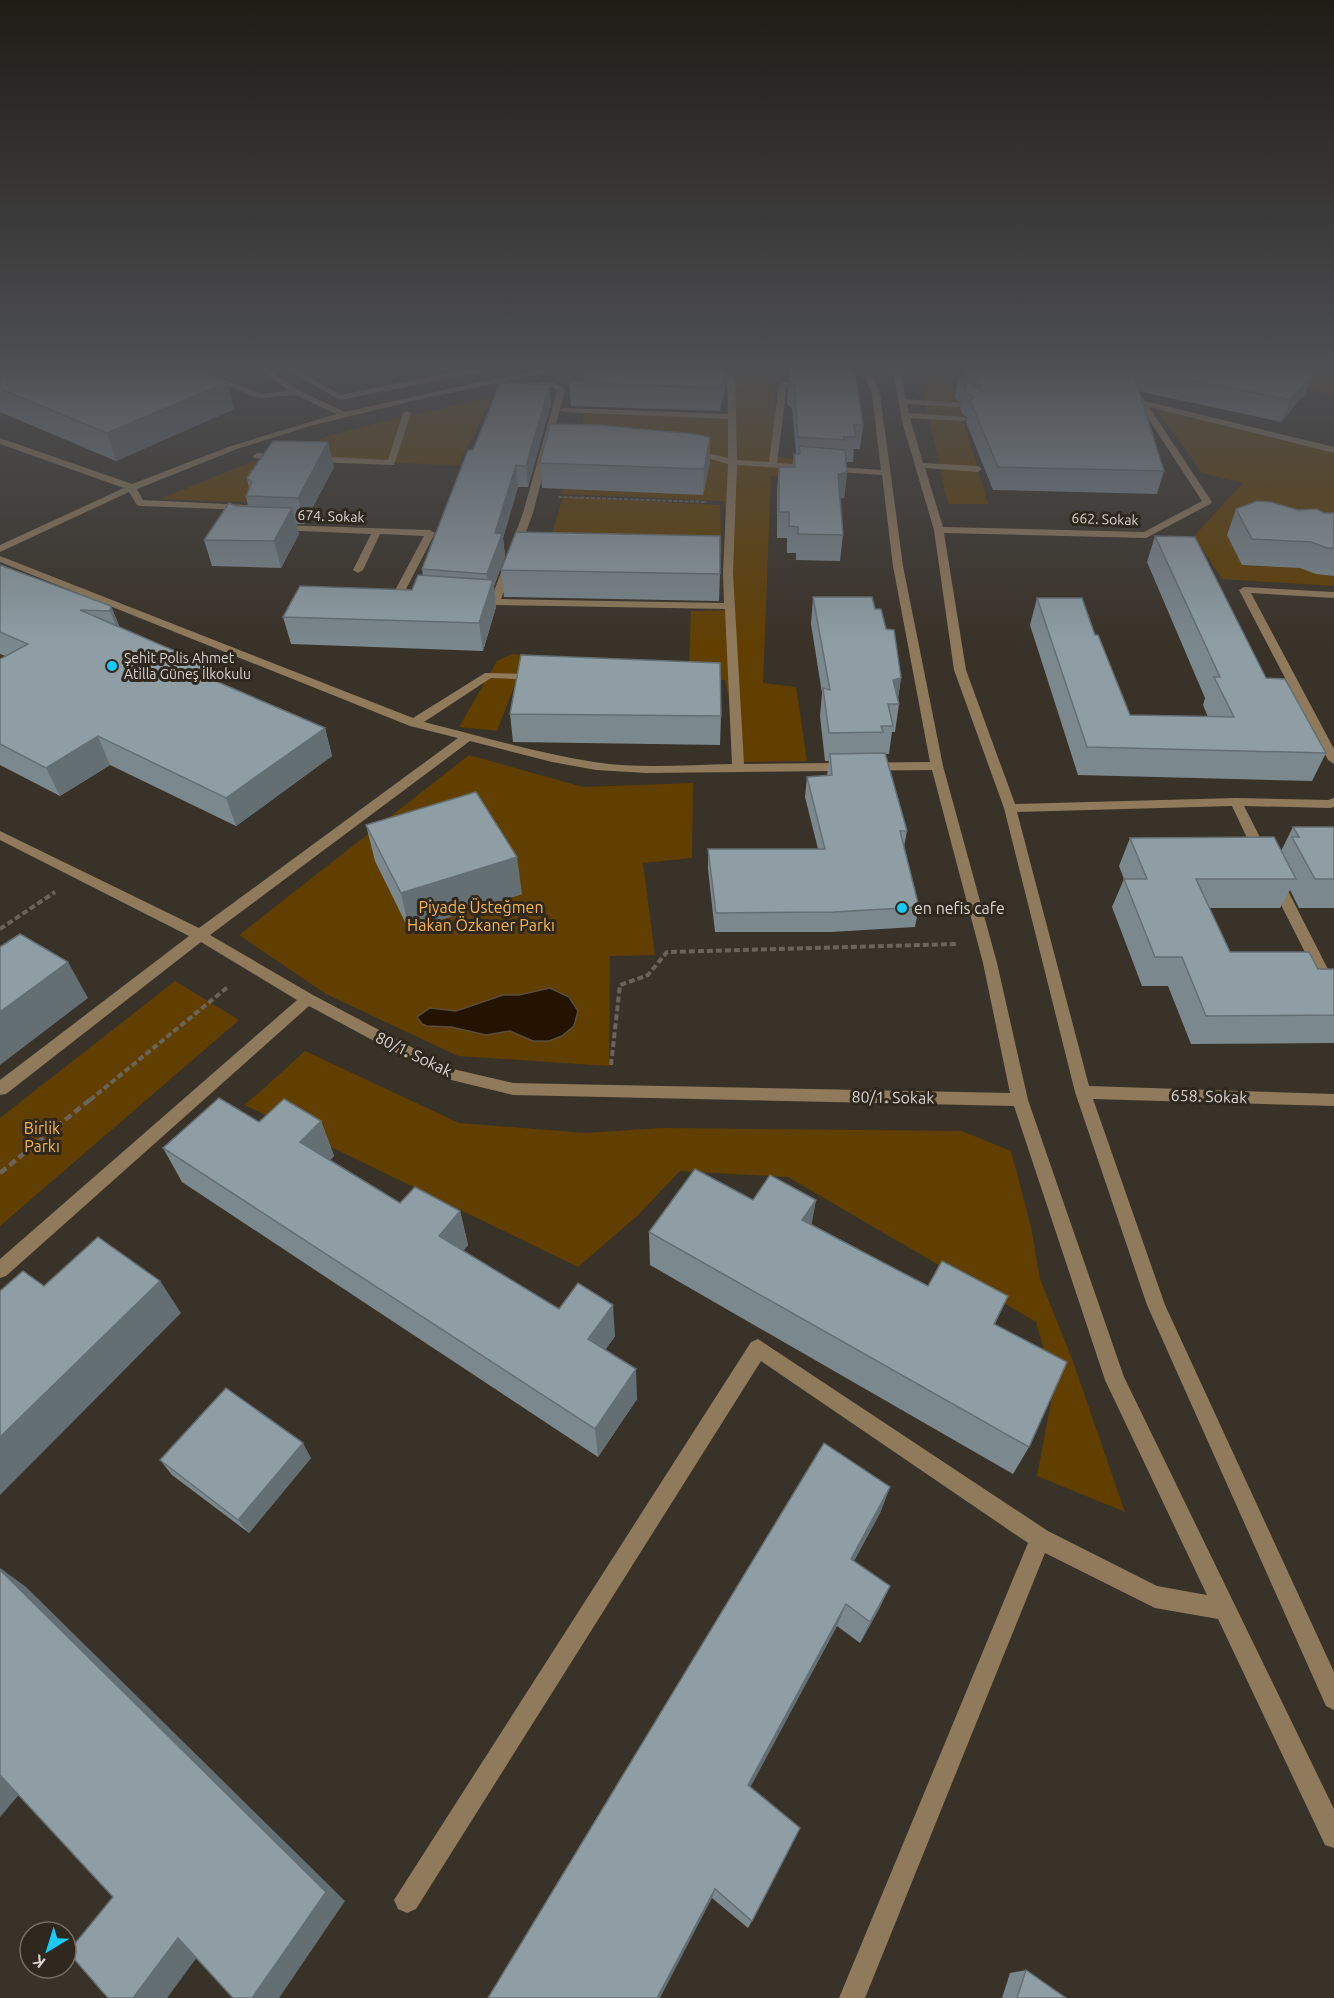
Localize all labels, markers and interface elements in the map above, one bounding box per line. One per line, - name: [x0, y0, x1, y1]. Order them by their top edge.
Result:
- street label: 674. Sokak: [297, 507, 365, 525]
- street label: 662. Sokak: [1071, 510, 1139, 528]
- place label: Şehit Polis Ahmet Atilla Güneş İlkokulu: [124, 650, 251, 682]
- marker: Şehit Polis Ahmet Atilla Güneş İlkokulu: [105, 659, 119, 673]
- park label: Piyade Üsteğmen Hakan Özkaner Parkı: [407, 898, 555, 934]
- place label: en nefis cafe: [914, 899, 1005, 917]
- marker: en nefis cafe: [895, 901, 909, 915]
- street label: 80/1. Sokak: [373, 1028, 455, 1080]
- street label: 658. Sokak: [1170, 1086, 1248, 1106]
- street label: 80/1. Sokak: [852, 1087, 934, 1107]
- park label: Birlik Parkı: [24, 1119, 60, 1155]
- north arrow: [18, 1920, 78, 1980]
- text: K: [29, 1951, 48, 1972]

